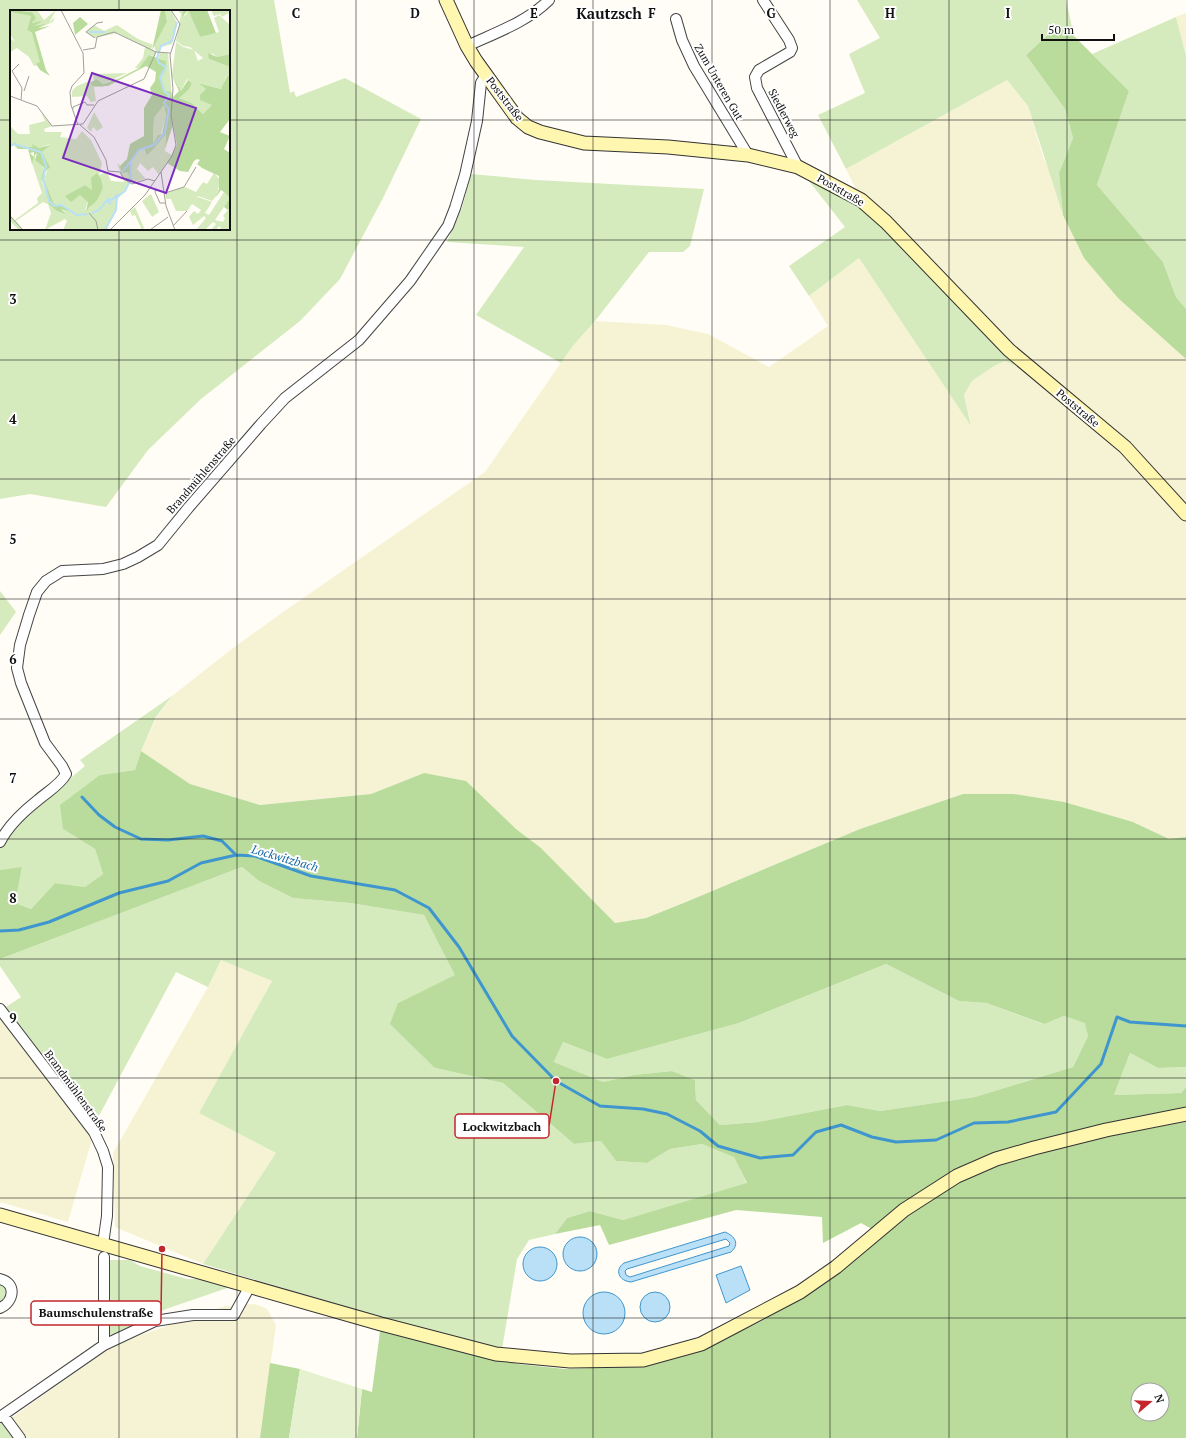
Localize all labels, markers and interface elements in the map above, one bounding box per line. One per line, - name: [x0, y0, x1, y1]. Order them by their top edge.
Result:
- district label: Kautzsch: [576, 3, 642, 23]
- text: C: [292, 4, 300, 22]
- text: D: [410, 4, 420, 22]
- text: E: [530, 4, 538, 22]
- text: F: [648, 4, 656, 22]
- text: G: [766, 4, 776, 22]
- text: H: [885, 4, 895, 22]
- text: I: [1006, 4, 1011, 22]
- inset map: [10, 10, 230, 230]
- scale bar: [1042, 16, 1114, 42]
- text: 50 m: [1048, 22, 1075, 37]
- street label: Zum Unteren Gut: [692, 41, 746, 123]
- street label: Poststraße: [483, 74, 527, 124]
- street label: Siedlerweg: [765, 86, 803, 140]
- street label: Poststraße: [815, 171, 868, 209]
- text: 3: [9, 290, 17, 308]
- street label: Poststraße: [1053, 386, 1103, 430]
- text: 4: [9, 410, 17, 428]
- street label: Brandmühlenstraße: [164, 433, 239, 517]
- text: 5: [9, 530, 17, 548]
- text: 6: [9, 650, 17, 668]
- text: 7: [9, 769, 17, 787]
- water label: Lockwitzbach: [249, 841, 320, 875]
- text: 8: [9, 889, 17, 907]
- text: 9: [9, 1009, 17, 1027]
- street label: Brandmühlenstraße: [42, 1047, 111, 1135]
- callout: Lockwitzbach: [455, 1114, 549, 1138]
- text: Lockwitzbach: [463, 1119, 542, 1134]
- callout: Baumschulenstraße: [31, 1301, 161, 1325]
- text: Baumschulenstraße: [39, 1305, 154, 1320]
- north arrow: [1130, 1382, 1170, 1422]
- text: N: [1151, 1393, 1168, 1406]

